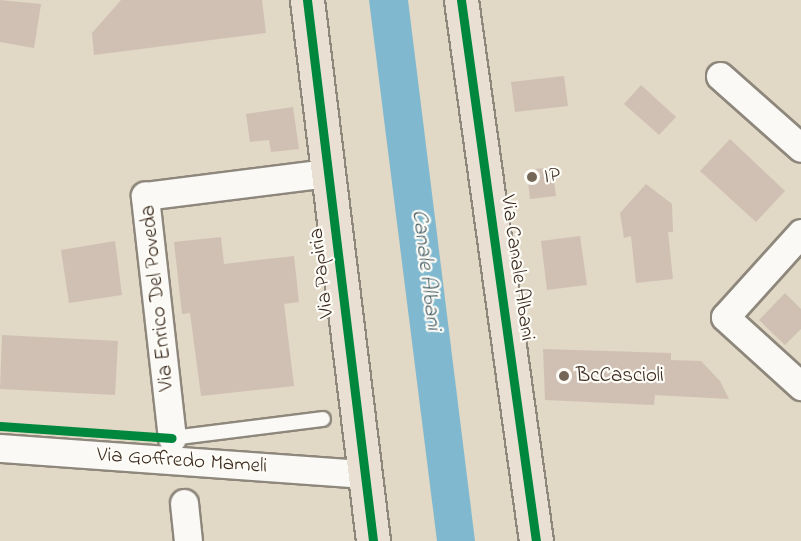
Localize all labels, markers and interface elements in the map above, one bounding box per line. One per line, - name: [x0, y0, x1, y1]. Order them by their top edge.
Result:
- place label: IP: [544, 164, 560, 190]
- marker: IP: [525, 170, 539, 184]
- street label: Via Canale Albani: [494, 193, 540, 343]
- street label: Via Enrico Del Poveda: [136, 204, 180, 392]
- water label: Canale Albani: [405, 208, 445, 332]
- street label: Via Papiria: [304, 227, 340, 319]
- place label: BcCascioli: [576, 363, 664, 389]
- marker: BcCascioli: [557, 369, 571, 383]
- street label: Via Goffredo Mameli: [96, 442, 268, 480]

